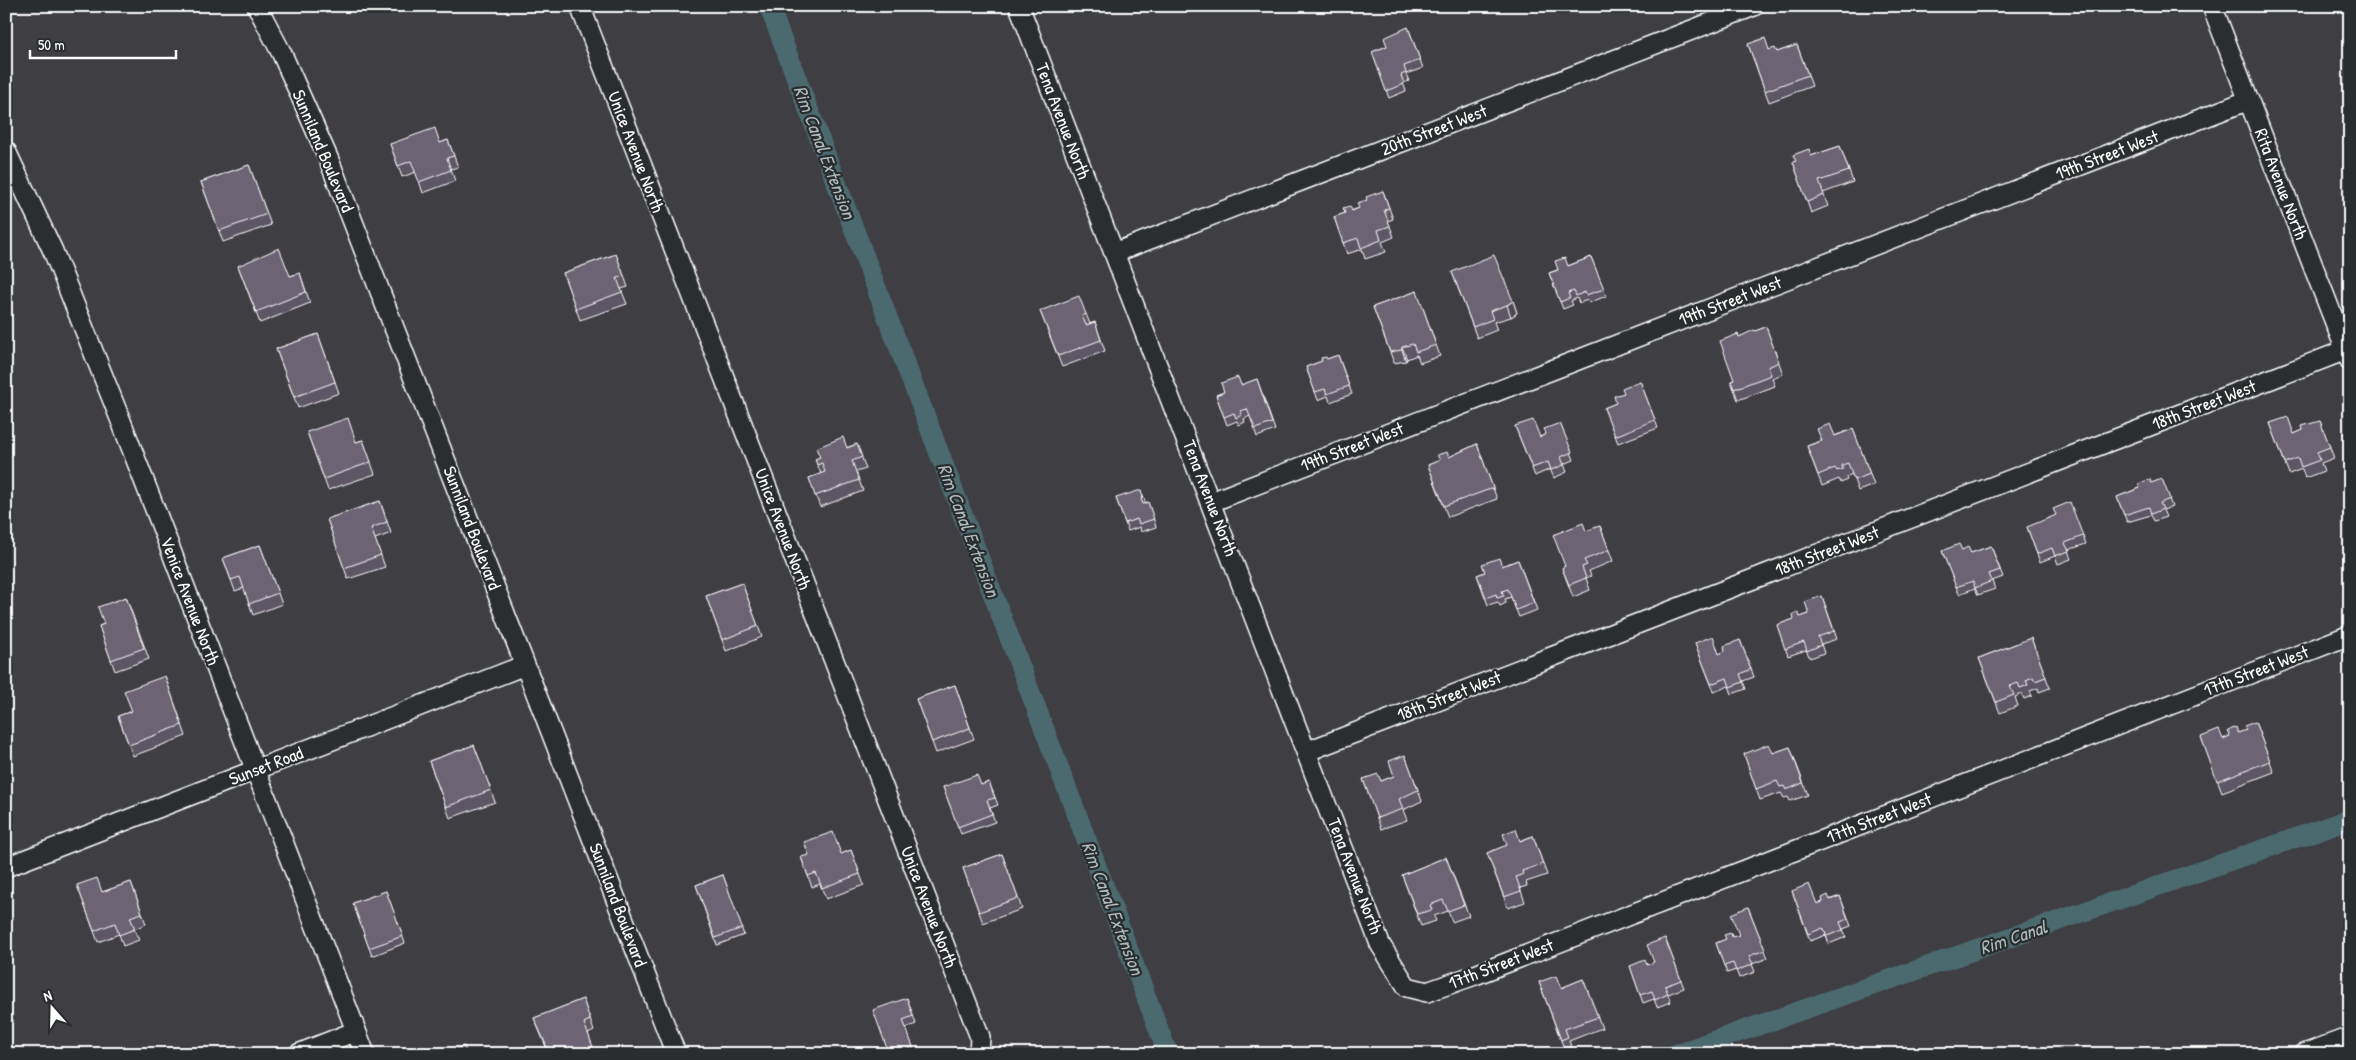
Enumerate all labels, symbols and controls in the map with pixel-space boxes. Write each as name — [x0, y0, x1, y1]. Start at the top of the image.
scale bar — [30, 28, 176, 60]
text: 50 m — [38, 34, 65, 55]
street label: Tena Avenue North — [1030, 59, 1097, 183]
water label: Rim Canal Extension — [788, 82, 863, 224]
street label: Sunniland Boulevard — [286, 86, 360, 216]
street label: Unice Avenue North — [602, 88, 671, 216]
street label: 20th Street West — [1377, 98, 1491, 161]
street label: 19th Street West — [2052, 123, 2163, 186]
street label: Rita Avenue North — [2249, 125, 2314, 243]
street label: 19th Street West — [1675, 269, 1786, 332]
street label: 18th Street West — [2148, 373, 2260, 436]
street label: 19th Street West — [1297, 415, 1408, 478]
street label: Tena Avenue North — [1177, 436, 1244, 560]
water label: Rim Canal Extension — [932, 460, 1007, 602]
street label: Sunniland Boulevard — [437, 462, 508, 593]
street label: Unice Avenue North — [749, 465, 818, 593]
street label: 18th Street West — [1771, 519, 1883, 582]
street label: Venice Avenue North — [155, 533, 226, 669]
street label: 17th Street West — [2200, 639, 2313, 702]
street label: 18th Street West — [1393, 664, 1505, 727]
street label: Sunset Road — [225, 740, 306, 791]
street label: 17th Street West — [1823, 786, 1936, 849]
street label: Tena Avenue North — [1322, 814, 1389, 938]
water label: Rim Canal Extension — [1076, 838, 1151, 980]
street label: Sunniland Boulevard — [583, 839, 654, 970]
street label: Unice Avenue North — [895, 843, 964, 971]
water label: Rim Canal — [1976, 913, 2051, 961]
street label: 17th Street West — [1445, 932, 1558, 995]
north arrow — [28, 982, 78, 1032]
text: N — [41, 985, 55, 1006]

